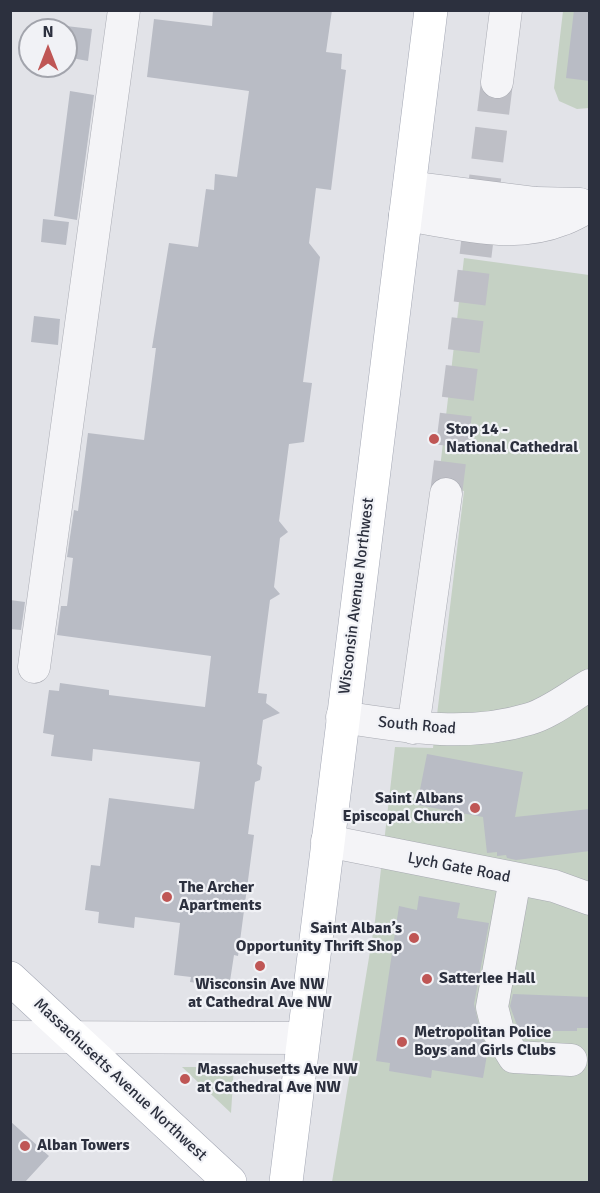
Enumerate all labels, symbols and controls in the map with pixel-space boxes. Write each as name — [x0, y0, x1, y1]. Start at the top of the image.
north arrow — [18, 18, 78, 78]
text: N — [42, 22, 54, 42]
place label: Stop 14 - National Cathedral — [446, 420, 578, 458]
marker: Stop 14 - National Cathedral — [427, 432, 441, 446]
street label: Wisconsin Avenue Northwest — [335, 497, 379, 695]
street label: South Road — [377, 713, 457, 739]
place label: Saint Albans Episcopal Church — [343, 789, 463, 827]
marker: Saint Albans Episcopal Church — [468, 801, 482, 815]
street label: Lych Gate Road — [406, 849, 512, 887]
place label: The Archer Apartments — [179, 878, 262, 916]
marker: The Archer Apartments — [160, 890, 174, 904]
place label: Saint Alban’s Opportunity Thrift Shop — [236, 919, 402, 957]
marker: Saint Alban’s Opportunity Thrift Shop — [407, 931, 421, 945]
marker: Wisconsin Ave NW at Cathedral Ave NW — [253, 959, 267, 973]
place label: Satterlee Hall — [439, 969, 535, 989]
marker: Satterlee Hall — [420, 972, 434, 986]
place label: Wisconsin Ave NW at Cathedral Ave NW — [188, 975, 332, 1013]
street label: Massachusetts Avenue Northwest — [29, 995, 211, 1165]
place label: Metropolitan Police Boys and Girls Clubs — [414, 1023, 556, 1061]
marker: Metropolitan Police Boys and Girls Clubs — [395, 1035, 409, 1049]
place label: Massachusetts Ave NW at Cathedral Ave NW — [197, 1060, 358, 1098]
marker: Massachusetts Ave NW at Cathedral Ave NW — [178, 1072, 192, 1086]
place label: Alban Towers — [37, 1136, 130, 1156]
marker: Alban Towers — [18, 1139, 32, 1153]

